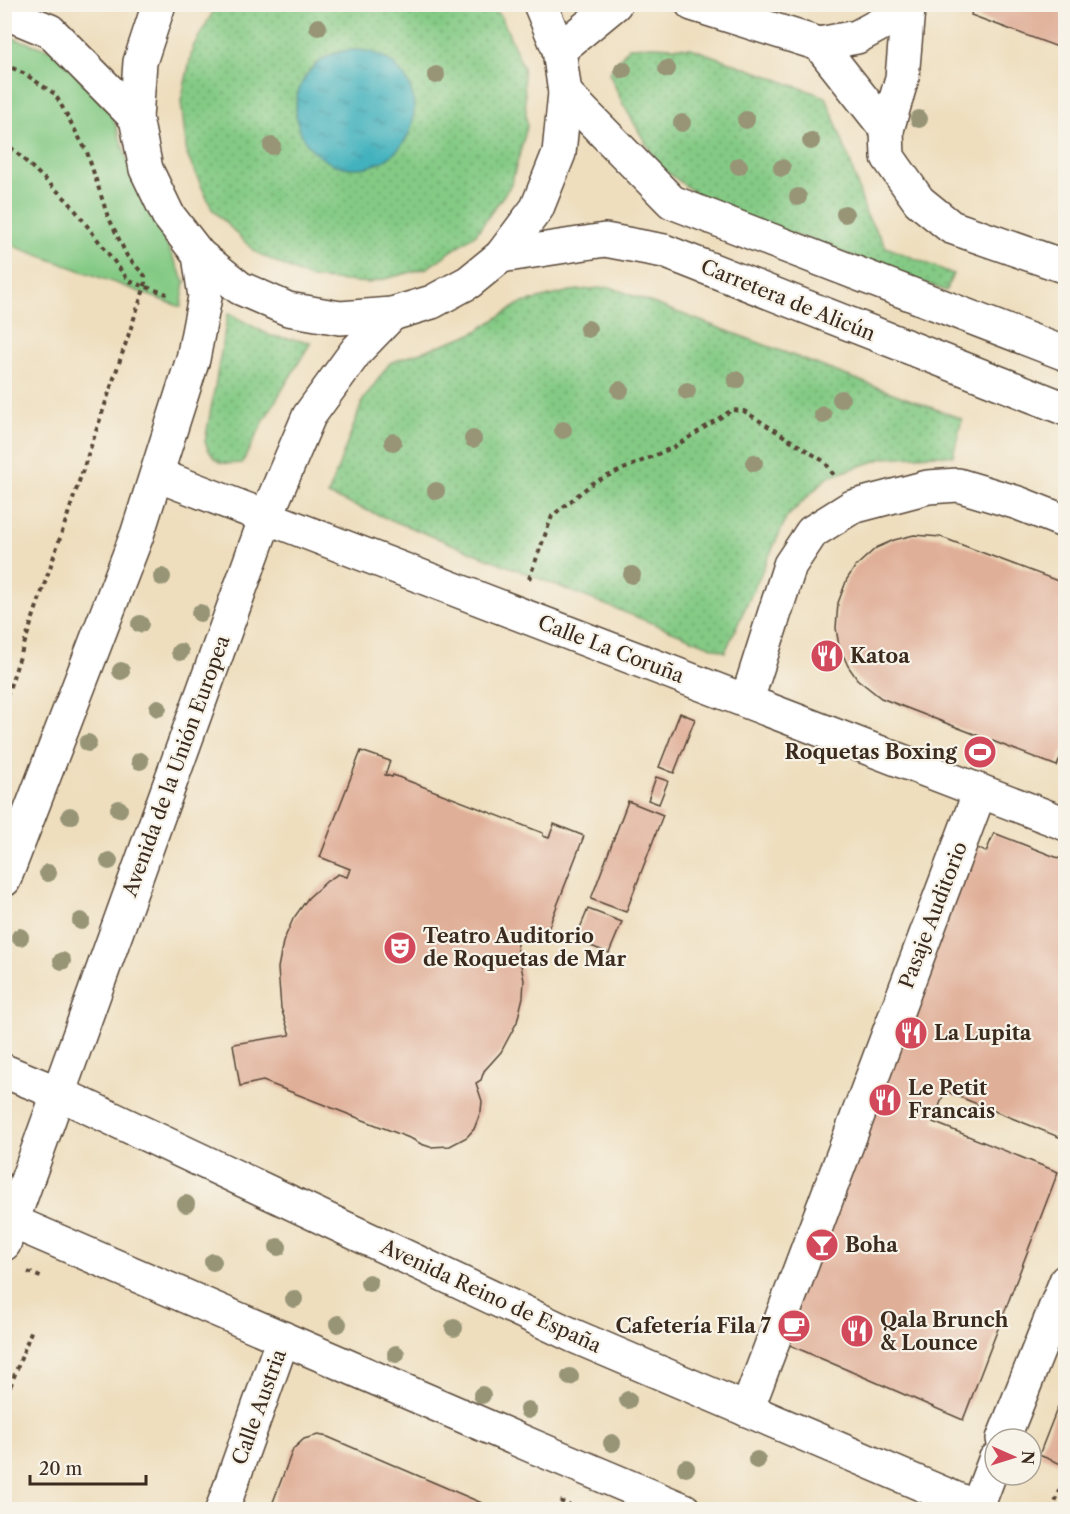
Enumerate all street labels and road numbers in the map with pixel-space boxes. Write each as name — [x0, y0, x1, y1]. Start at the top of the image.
street label: Carretera de Alicún — [697, 254, 879, 346]
street label: Calle La Coruña — [535, 610, 688, 688]
street label: Avenida de la Unión Europea — [117, 632, 235, 901]
street label: Pasaje Auditorio — [894, 838, 972, 992]
street label: Avenida Reino de España — [376, 1234, 605, 1358]
street label: Calle Austria — [227, 1346, 291, 1468]

